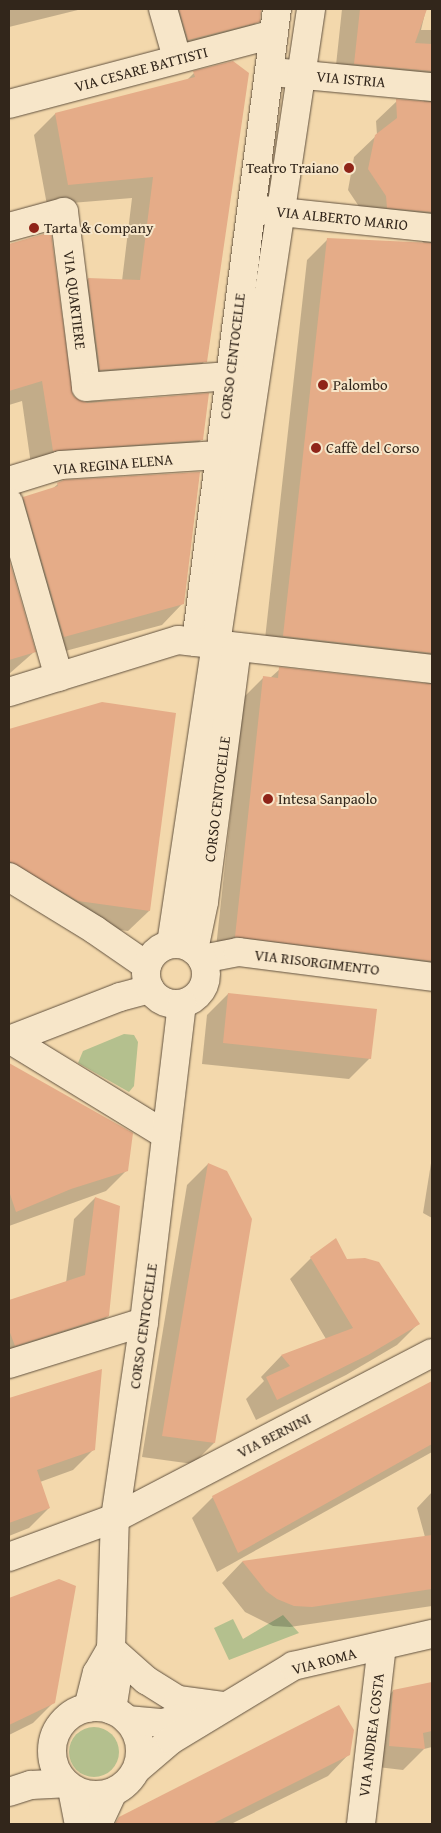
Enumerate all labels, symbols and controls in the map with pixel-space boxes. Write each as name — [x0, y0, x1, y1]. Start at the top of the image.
street label: VIA CESARE BATTISTI — [72, 43, 210, 95]
street label: VIA ISTRIA — [316, 67, 386, 91]
place label: Teatro Traiano — [246, 159, 339, 177]
marker: Teatro Traiano — [343, 162, 355, 174]
street label: VIA ALBERTO MARIO — [275, 202, 409, 234]
place label: Tarta & Company — [44, 219, 153, 237]
marker: Tarta & Company — [28, 222, 40, 234]
street label: VIA QUARTIERE — [60, 250, 90, 350]
street label: CORSO CENTOCELLE — [215, 292, 249, 420]
place label: Palombo — [333, 376, 388, 394]
marker: Palombo — [317, 379, 329, 391]
place label: Caffè del Corso — [326, 439, 419, 457]
marker: Caffè del Corso — [310, 442, 322, 454]
street label: VIA REGINA ELENA — [52, 450, 174, 478]
street label: CORSO CENTOCELLE — [200, 735, 234, 863]
place label: Intesa Sanpaolo — [278, 790, 377, 808]
marker: Intesa Sanpaolo — [262, 793, 274, 805]
street label: VIA RISORGIMENTO — [253, 945, 381, 979]
street label: CORSO CENTOCELLE — [125, 1262, 161, 1390]
street label: VIA BERNINI — [234, 1409, 314, 1461]
street label: VIA ROMA — [290, 1644, 358, 1678]
street label: VIA ANDREA COSTA — [354, 1672, 388, 1798]

